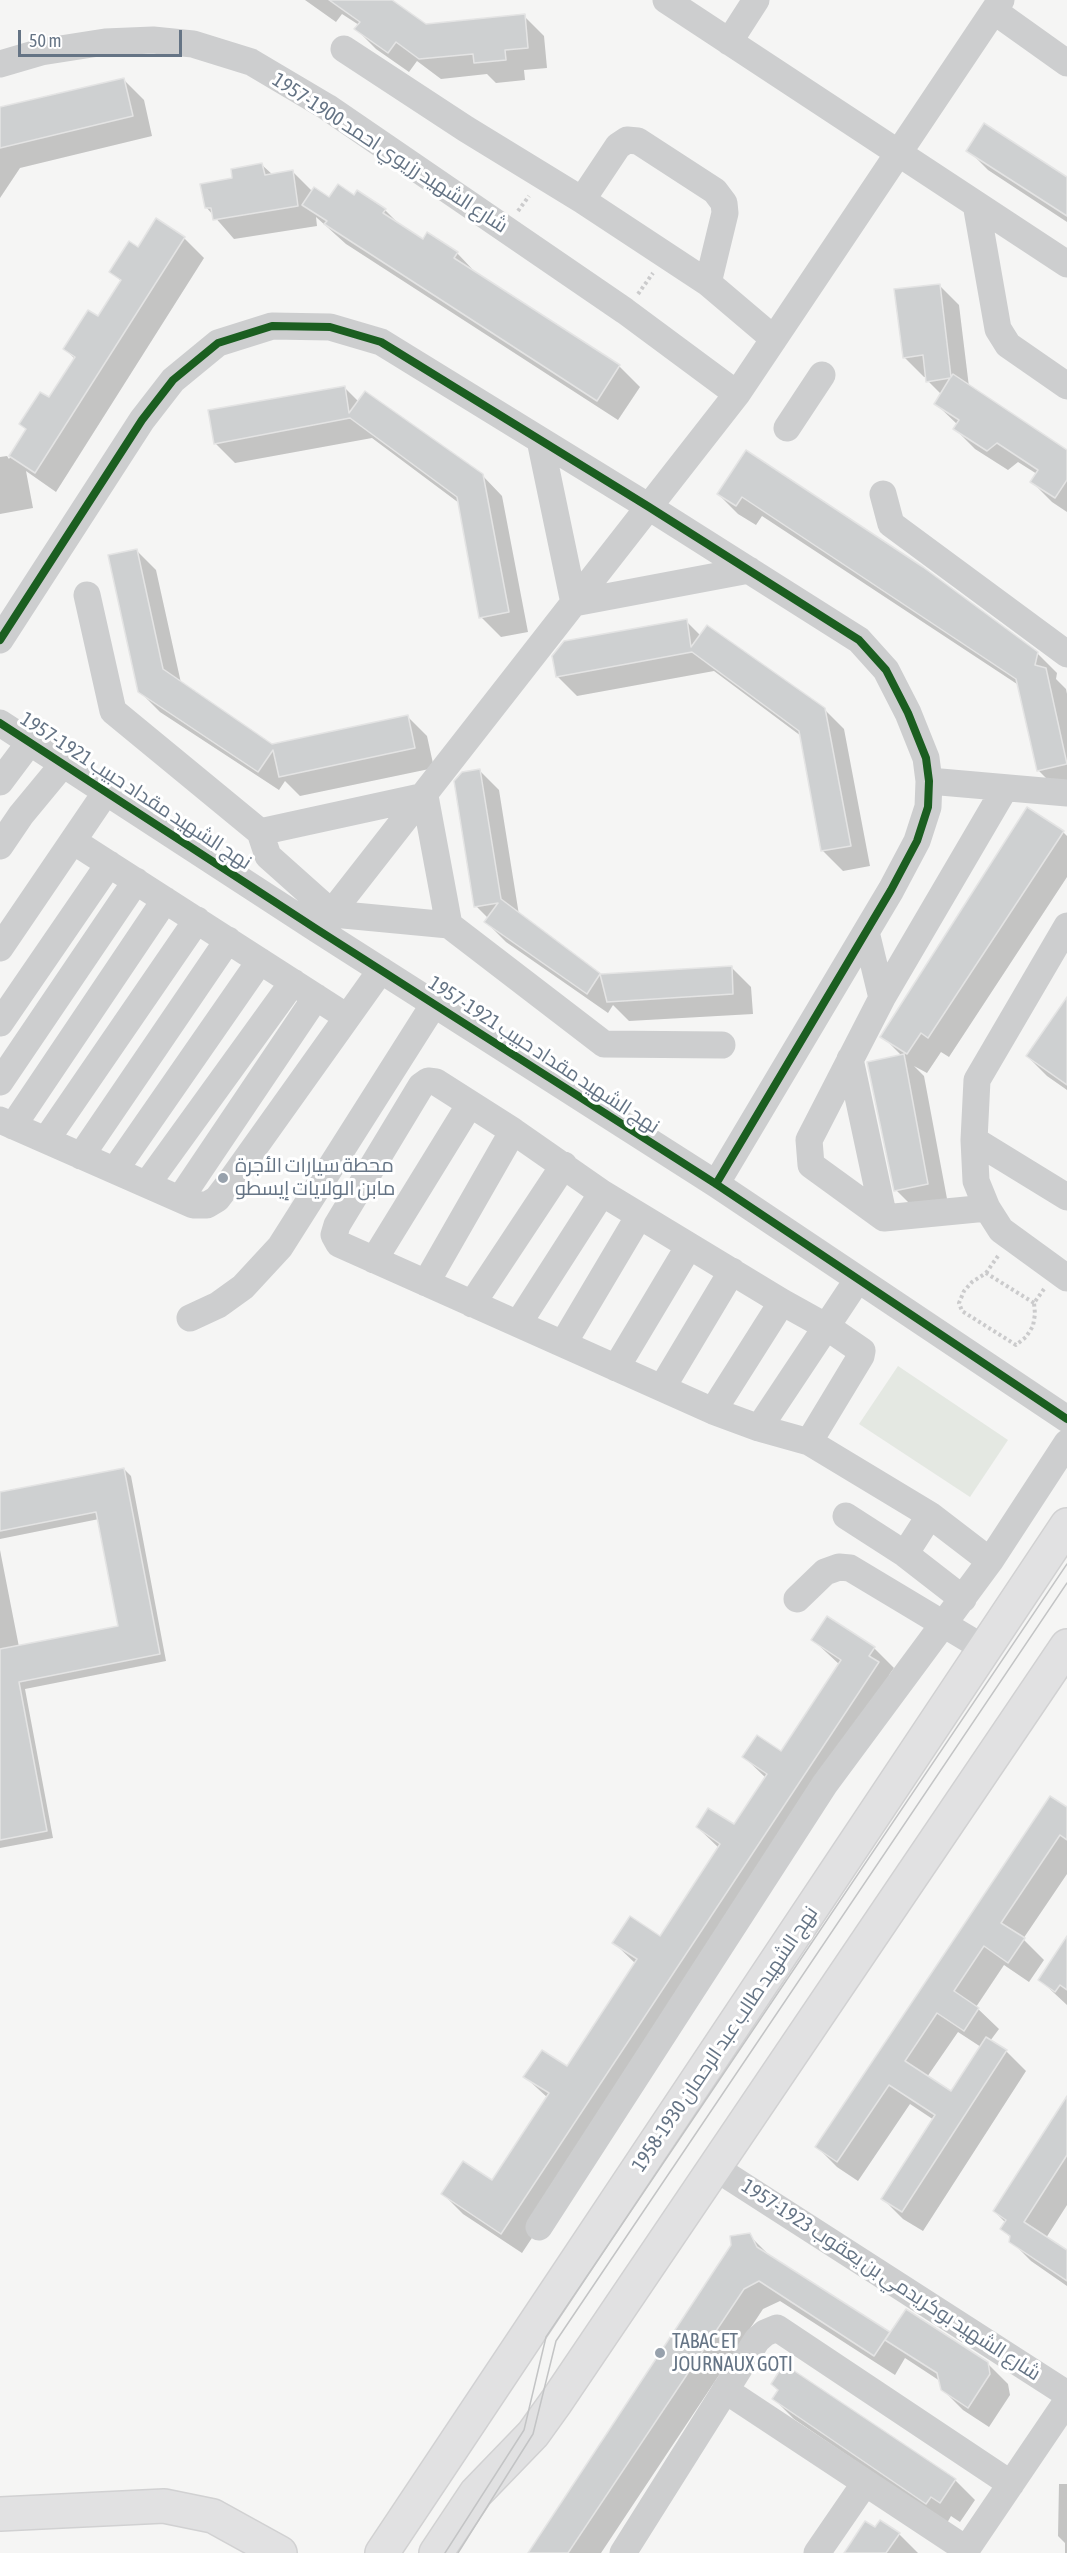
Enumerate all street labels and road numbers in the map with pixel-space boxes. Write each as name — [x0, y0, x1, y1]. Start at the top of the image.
street label: شارع الشهيد رزيوي احمد 1900-1957 — [268, 68, 512, 238]
street label: نهج الشهيد مقداد حبيب 1921-1957 — [16, 707, 256, 875]
street label: نهج الشهيد مقداد حبيب 1921-1957 — [424, 971, 664, 1139]
street label: نهج الشهيد طالب عبد الرحمان 1930-1958 — [627, 1902, 823, 2176]
street label: شارع الشهيد بوكريدمي بن يعقوب 1923-1957 — [737, 2174, 1045, 2386]

